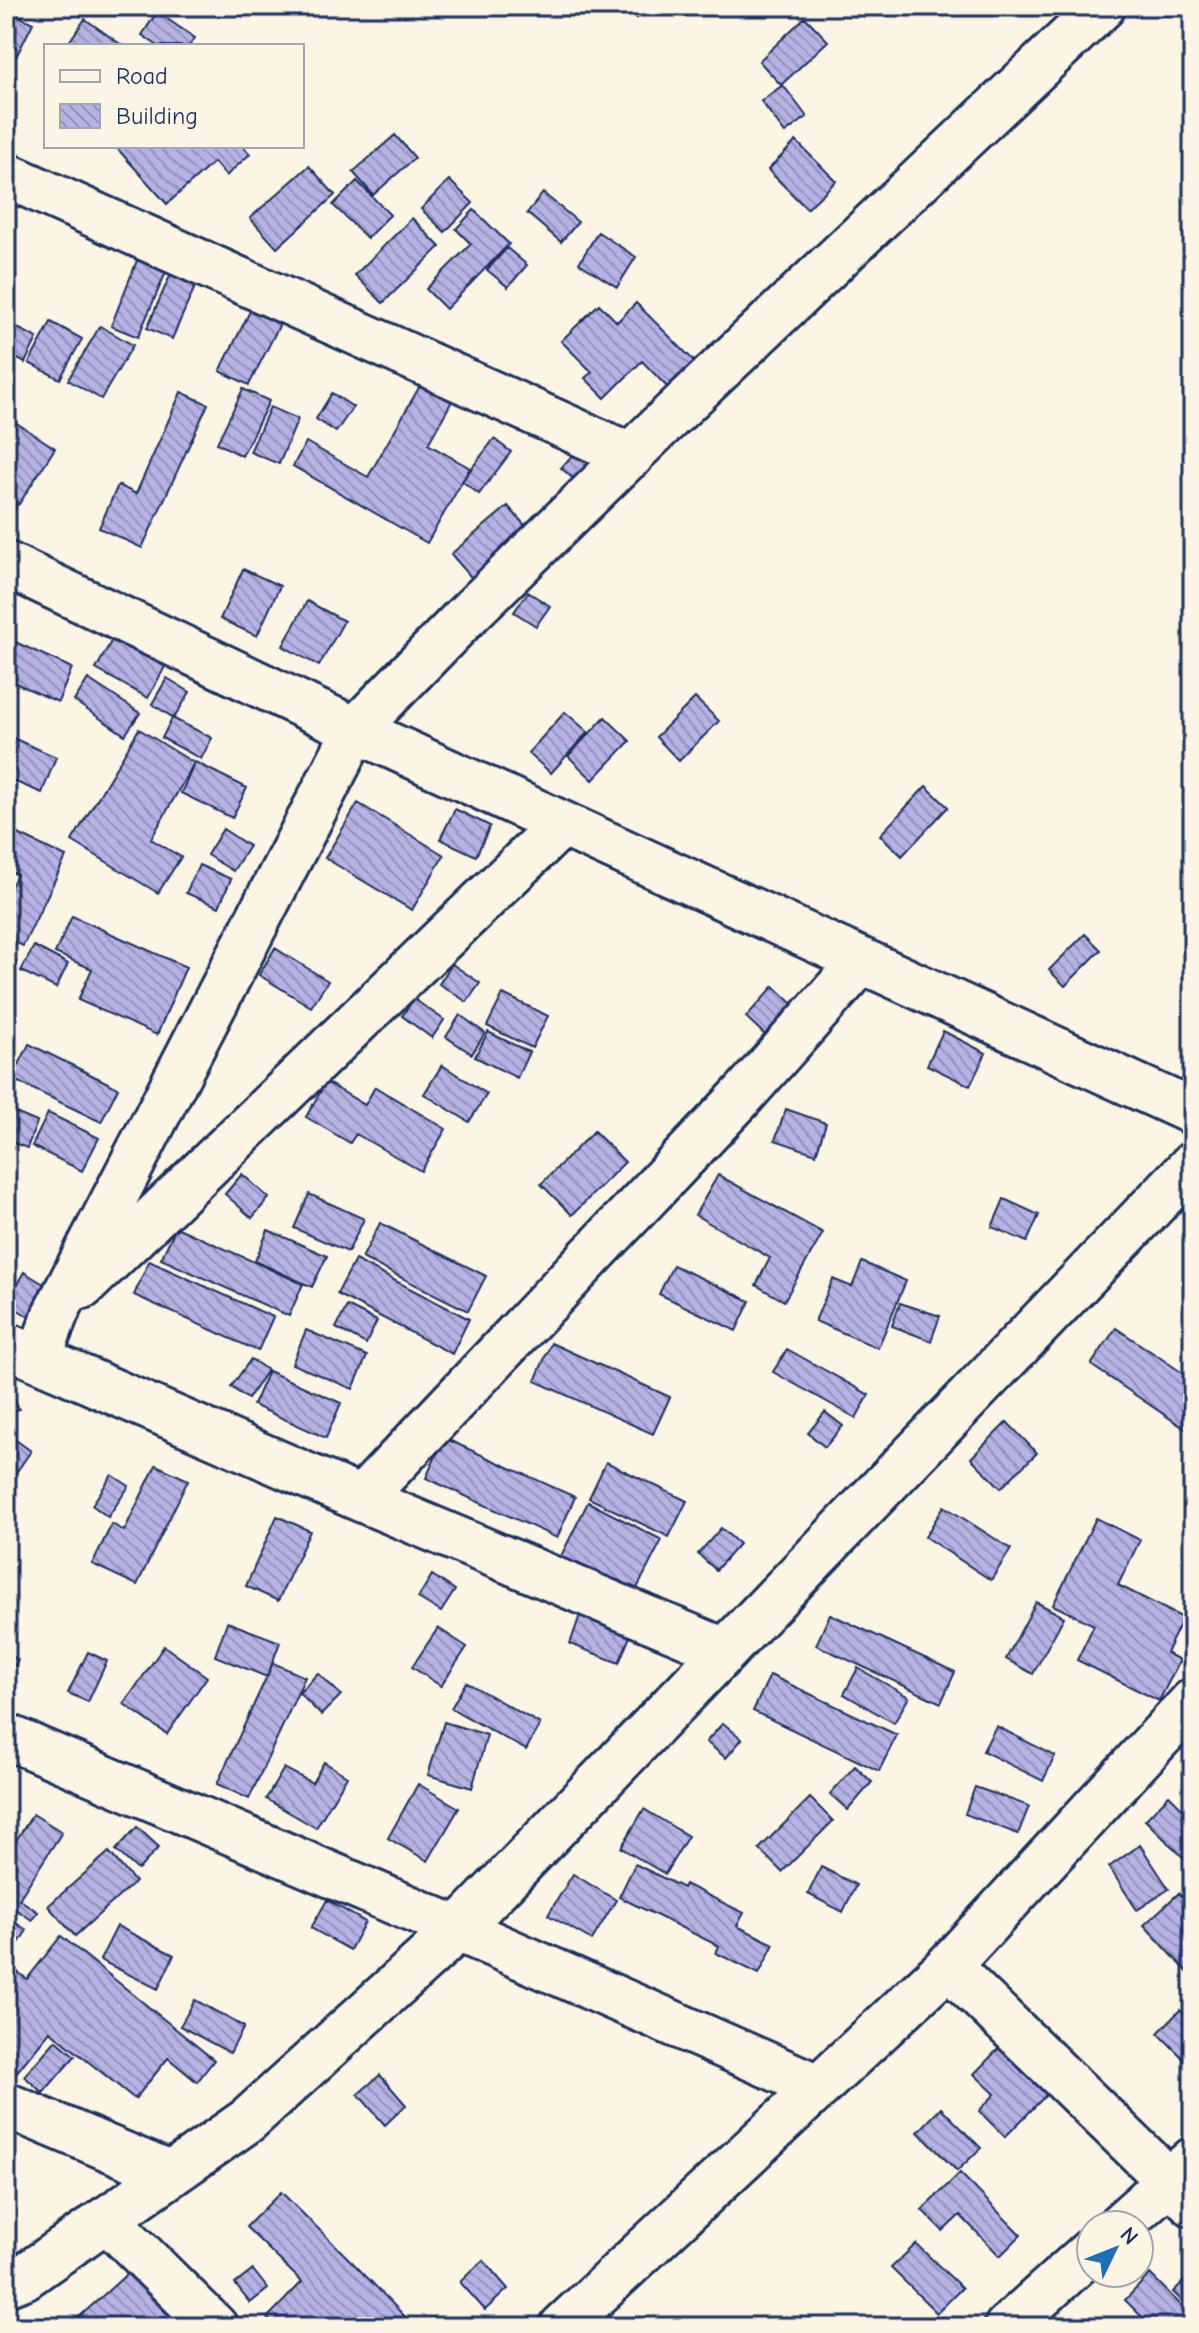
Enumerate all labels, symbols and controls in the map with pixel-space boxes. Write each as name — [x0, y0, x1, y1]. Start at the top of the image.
legend — [44, 44, 304, 148]
text: Road — [116, 62, 168, 90]
text: Building — [116, 102, 198, 130]
north arrow — [1075, 2209, 1155, 2289]
text: N — [1114, 2222, 1143, 2250]

